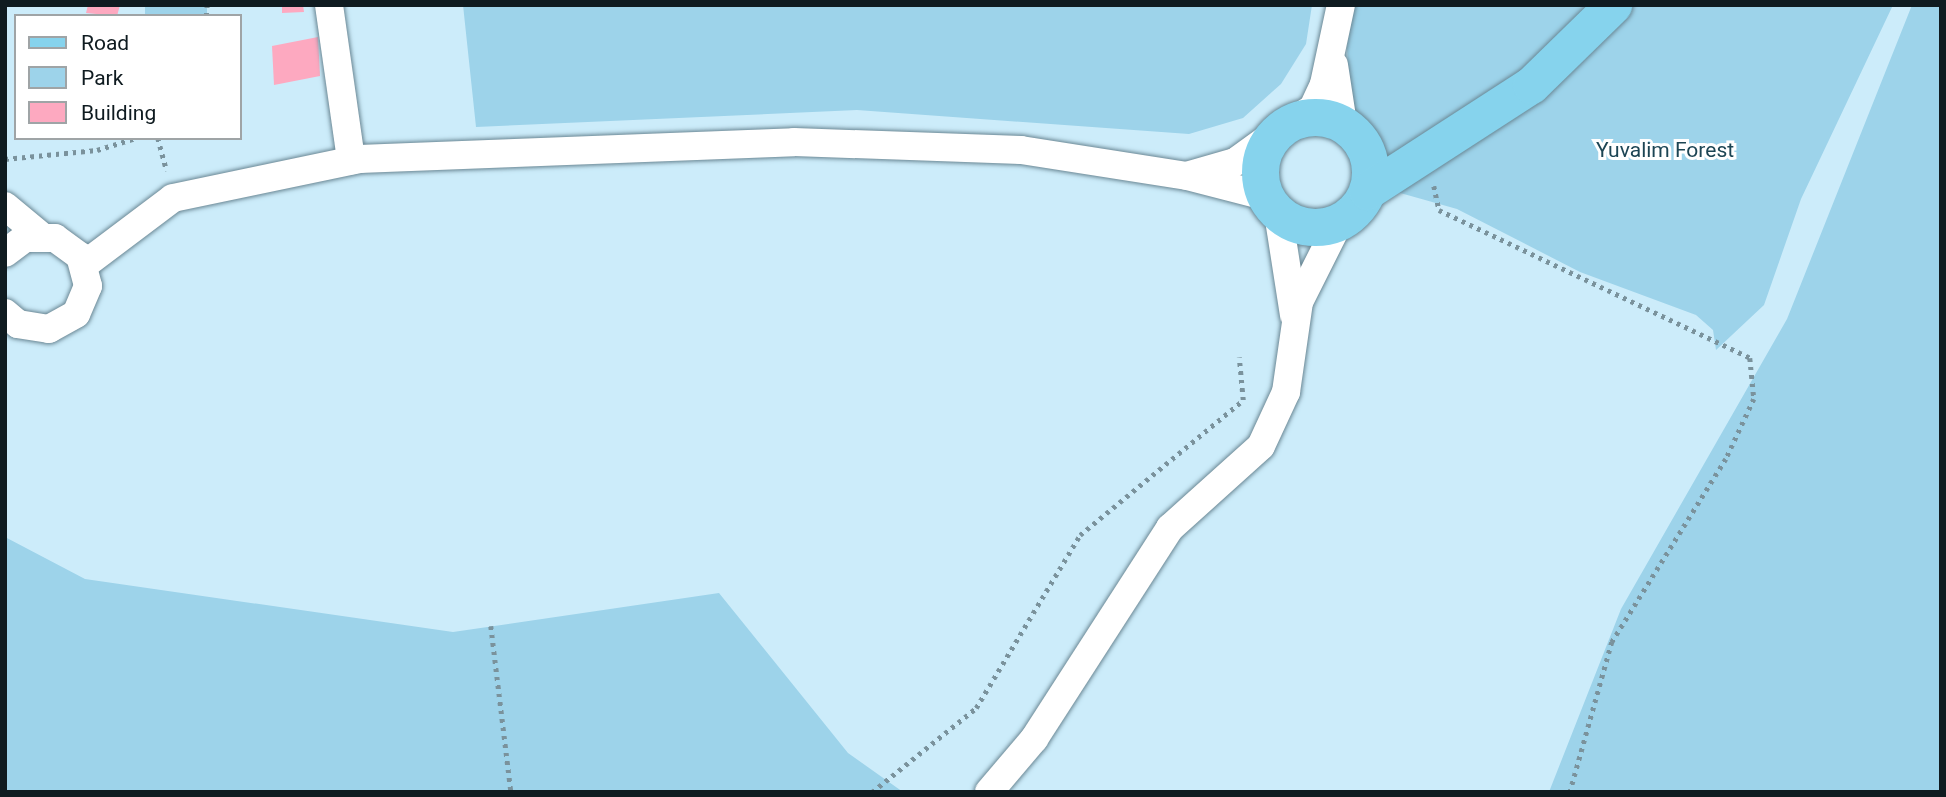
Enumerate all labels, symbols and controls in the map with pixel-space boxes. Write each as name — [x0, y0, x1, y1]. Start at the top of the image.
legend — [14, 14, 242, 140]
text: Road — [81, 31, 129, 55]
text: Park — [81, 66, 123, 90]
text: Building — [81, 101, 156, 125]
park label: Yuvalim Forest — [1596, 137, 1734, 163]

